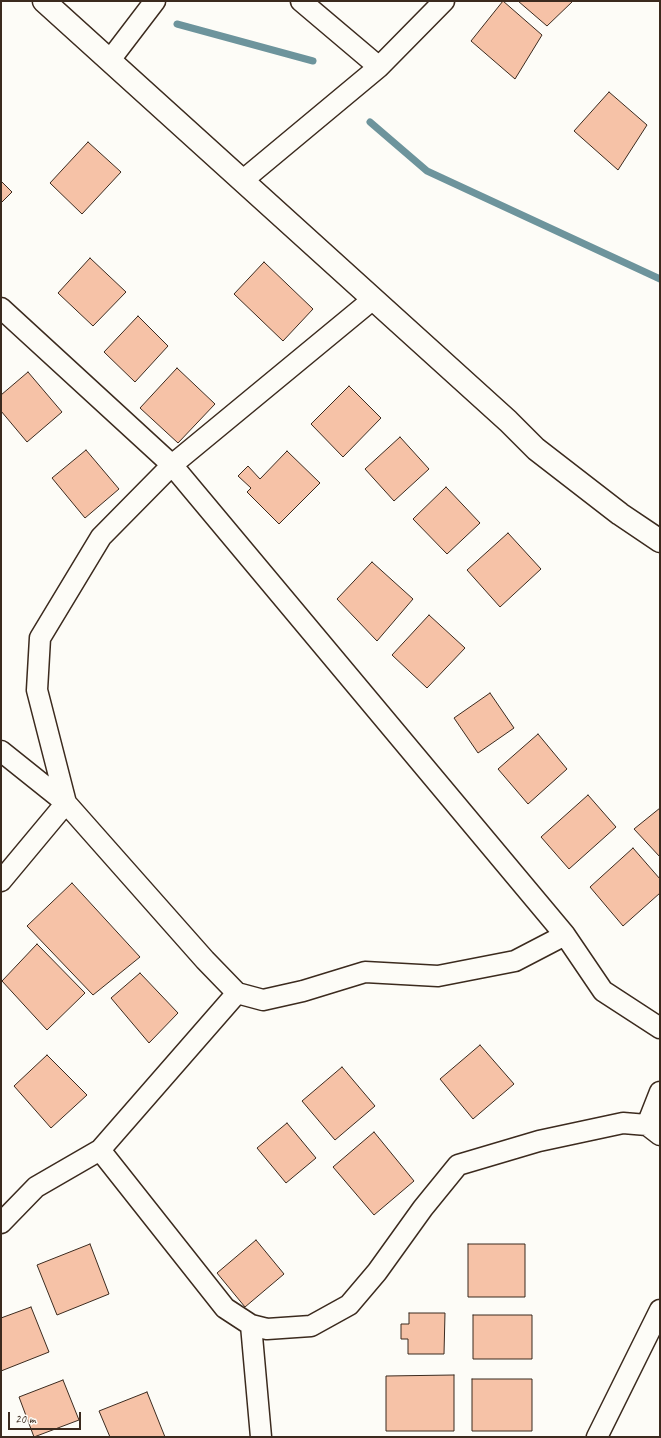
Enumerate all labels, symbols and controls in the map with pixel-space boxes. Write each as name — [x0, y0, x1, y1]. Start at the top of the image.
scale bar — [10, 1404, 83, 1430]
text: 20 m — [15, 1411, 35, 1427]

